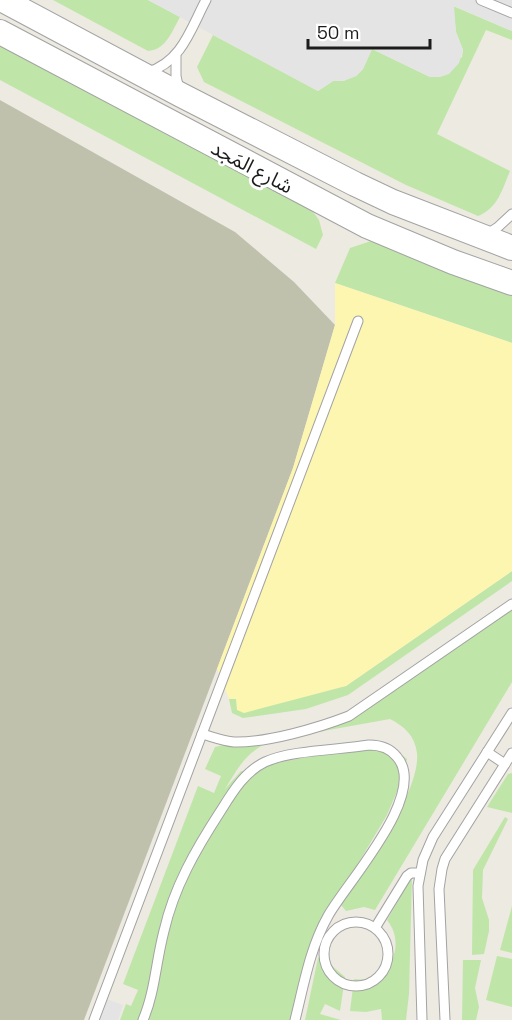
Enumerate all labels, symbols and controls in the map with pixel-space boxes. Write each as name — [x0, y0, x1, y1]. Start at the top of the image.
scale bar — [308, 12, 430, 50]
text: 50 m — [317, 21, 359, 44]
street label: شارع المَجد — [206, 135, 297, 201]

